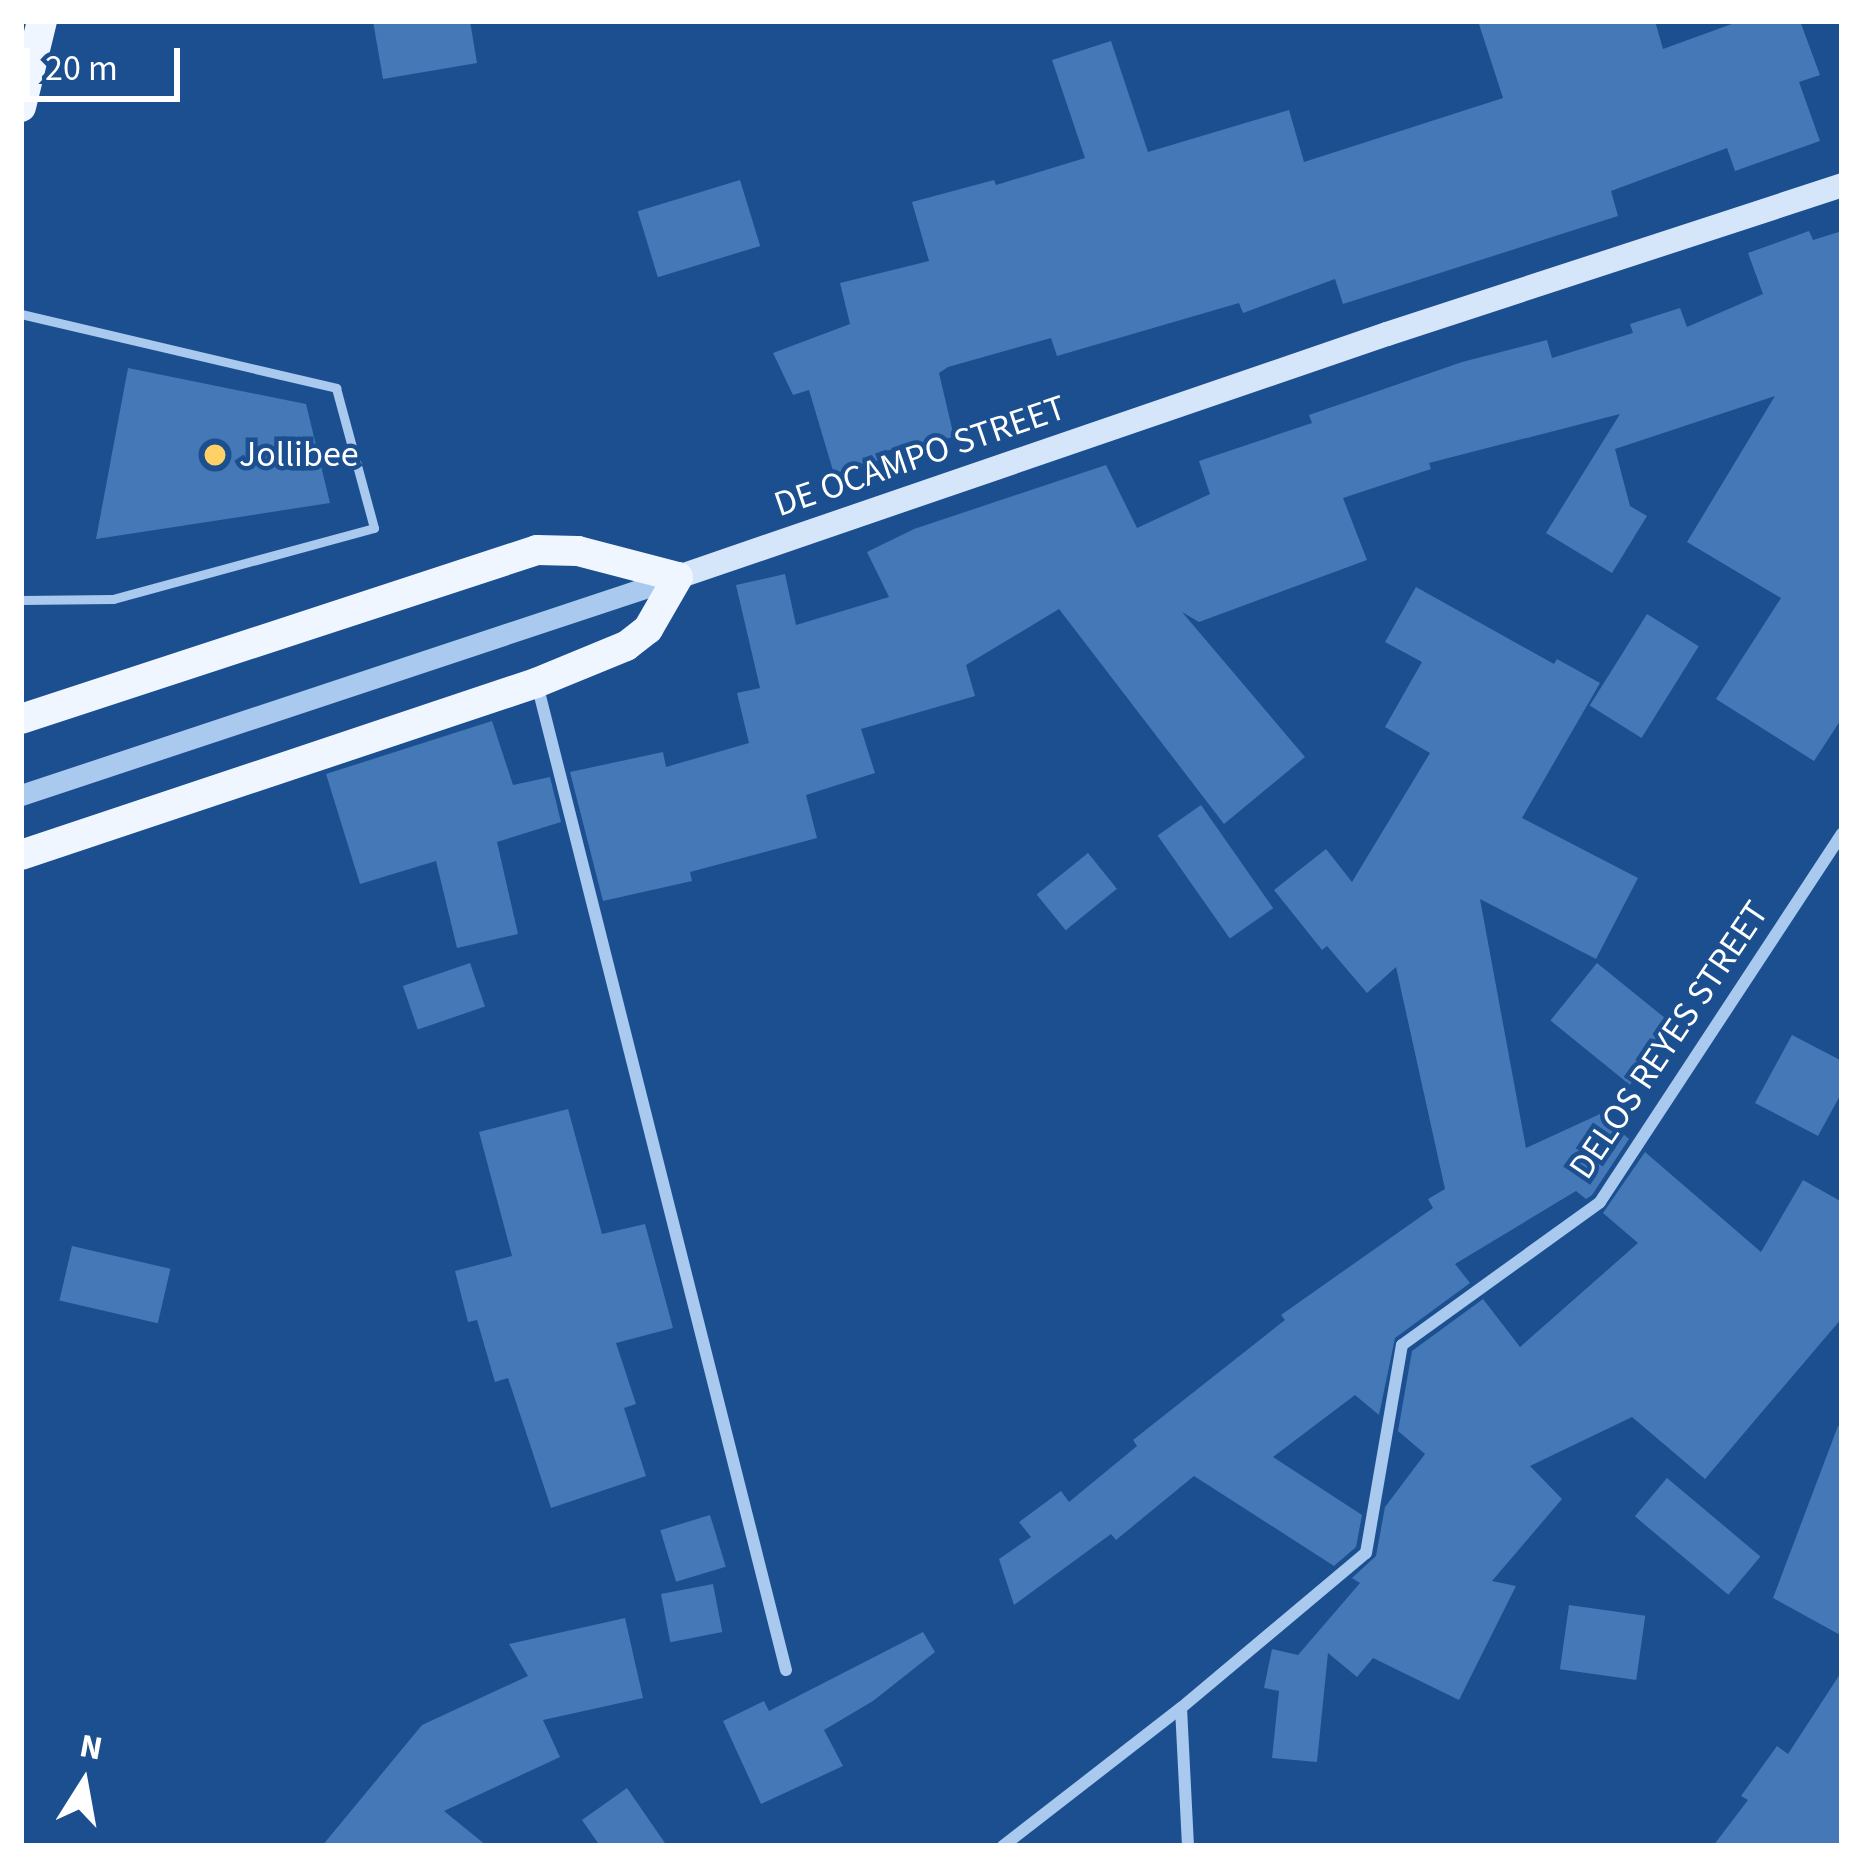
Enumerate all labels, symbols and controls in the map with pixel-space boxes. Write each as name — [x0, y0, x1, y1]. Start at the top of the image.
scale bar — [30, 24, 186, 98]
text: 20 m — [45, 43, 118, 94]
street label: DE OCAMPO STREET — [769, 386, 1071, 526]
place label: Jollibee — [239, 433, 359, 477]
marker: Jollibee — [202, 442, 228, 468]
street label: DELOS REYES STREET — [1560, 893, 1778, 1187]
text: N — [76, 1722, 106, 1772]
north arrow — [24, 1723, 144, 1843]

